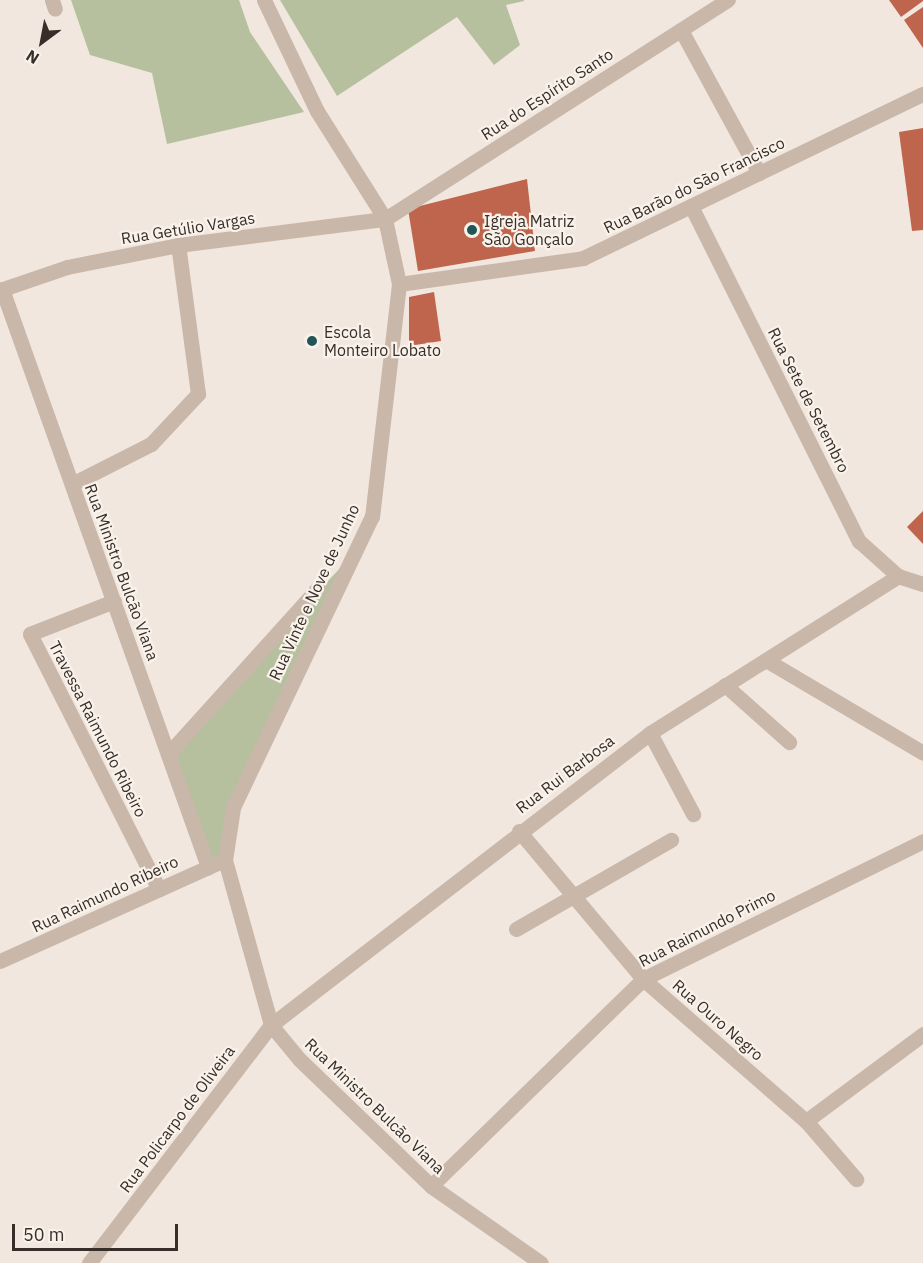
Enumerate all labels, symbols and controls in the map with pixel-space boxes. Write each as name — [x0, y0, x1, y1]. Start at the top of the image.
north arrow — [12, 12, 72, 72]
street label: Rua do Espírito Santo — [477, 44, 617, 144]
text: N — [22, 46, 43, 69]
street label: Rua Barão do São Francisco — [600, 133, 788, 237]
street label: Rua Getúlio Vargas — [120, 208, 256, 248]
place label: Igreja Matriz São Gonçalo — [484, 211, 574, 249]
marker: Igreja Matriz São Gonçalo — [465, 223, 479, 237]
place label: Escola Monteiro Lobato — [324, 322, 441, 360]
street label: Rua Sete de Setembro — [764, 324, 854, 476]
marker: Escola Monteiro Lobato — [305, 334, 319, 348]
street label: Rua Ministro Bulcão Viana — [81, 481, 163, 663]
street label: Rua Vinte e Nove de Junho — [265, 501, 363, 683]
street label: Travessa Raimundo Ribeiro — [45, 638, 151, 820]
street label: Rua Rui Barbosa — [512, 731, 618, 817]
street label: Rua Raimundo Ribeiro — [29, 852, 181, 936]
street label: Rua Raimundo Primo — [635, 885, 779, 971]
street label: Rua Ouro Negro — [669, 975, 767, 1065]
street label: Rua Ministro Bulcão Viana — [301, 1034, 449, 1178]
street label: Rua Policarpo de Oliveira — [115, 1042, 239, 1196]
scale bar — [15, 1212, 182, 1250]
text: 50 m — [23, 1223, 65, 1246]

